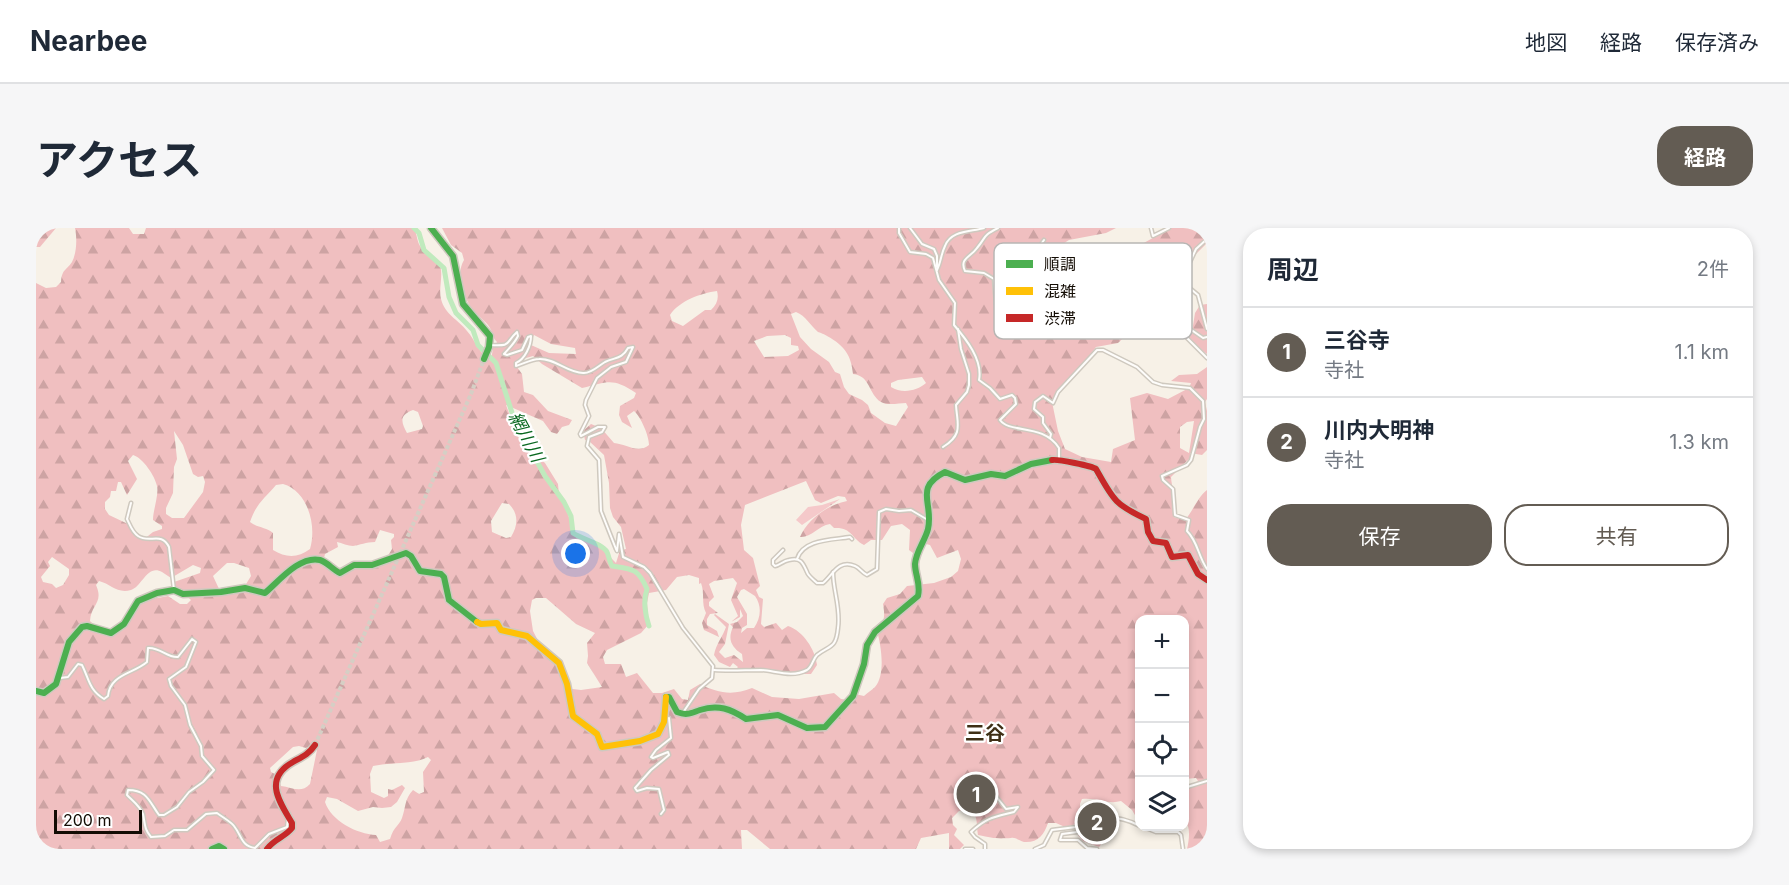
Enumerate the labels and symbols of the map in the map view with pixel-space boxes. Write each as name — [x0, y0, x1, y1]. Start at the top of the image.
legend — [994, 243, 1192, 339]
text: 順調 — [1044, 254, 1076, 274]
text: 混雑 — [1044, 281, 1076, 301]
text: 渋滞 — [1044, 308, 1076, 328]
water label: 網川川 — [504, 408, 549, 467]
your location — [561, 539, 590, 568]
district label: 三谷 — [965, 721, 1005, 745]
pin: 1 — [956, 772, 996, 816]
pin: 2 — [1078, 800, 1116, 844]
scale bar — [54, 807, 142, 834]

